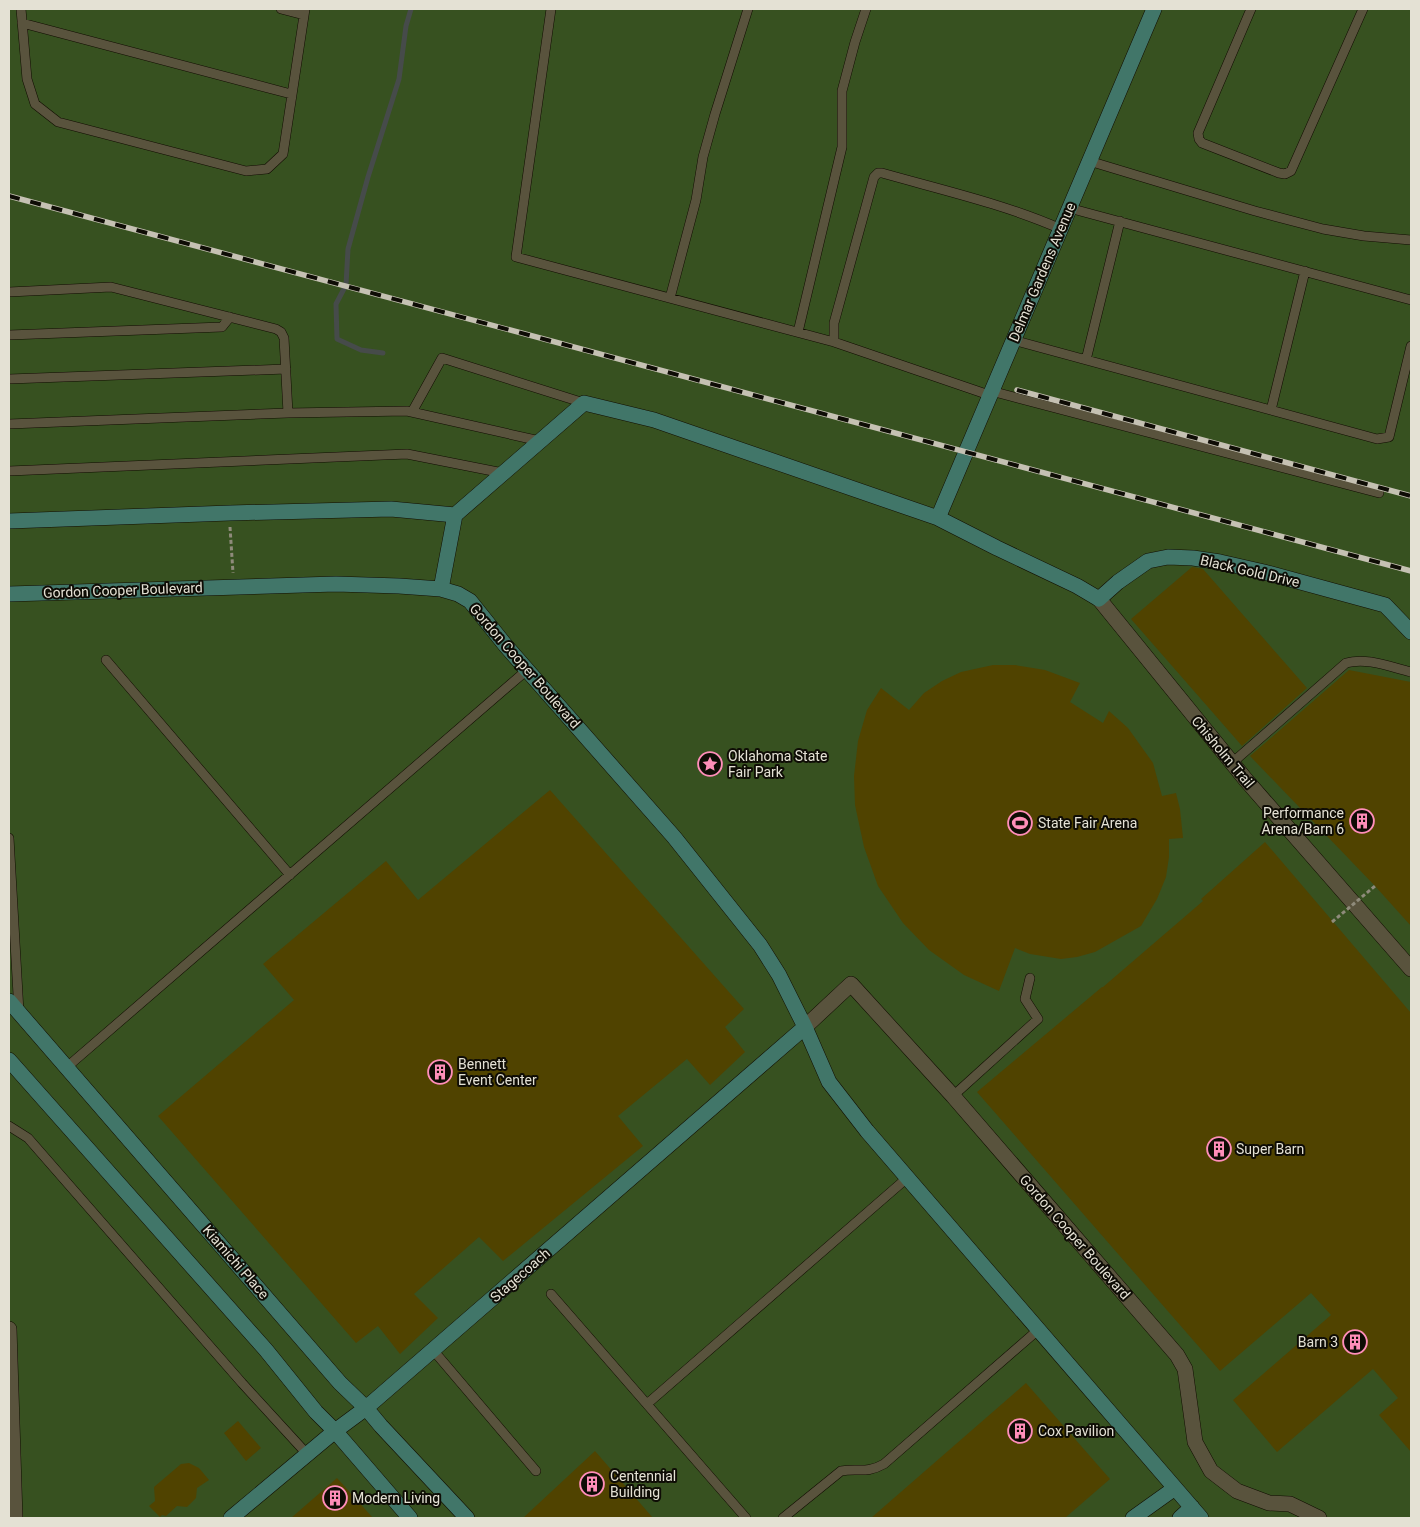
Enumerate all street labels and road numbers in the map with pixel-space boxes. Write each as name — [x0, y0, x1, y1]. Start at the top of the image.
street label: Delmar Gardens Avenue — [1005, 200, 1079, 344]
street label: Black Gold Drive — [1199, 552, 1301, 590]
street label: Gordon Cooper Boulevard — [43, 579, 203, 601]
street label: Gordon Cooper Boulevard — [467, 600, 583, 732]
street label: Chisholm Trail — [1188, 713, 1258, 791]
street label: Gordon Cooper Boulevard — [1017, 1171, 1133, 1303]
street label: Kiamichi Place — [200, 1222, 272, 1302]
street label: Stagecoach — [487, 1245, 553, 1305]

